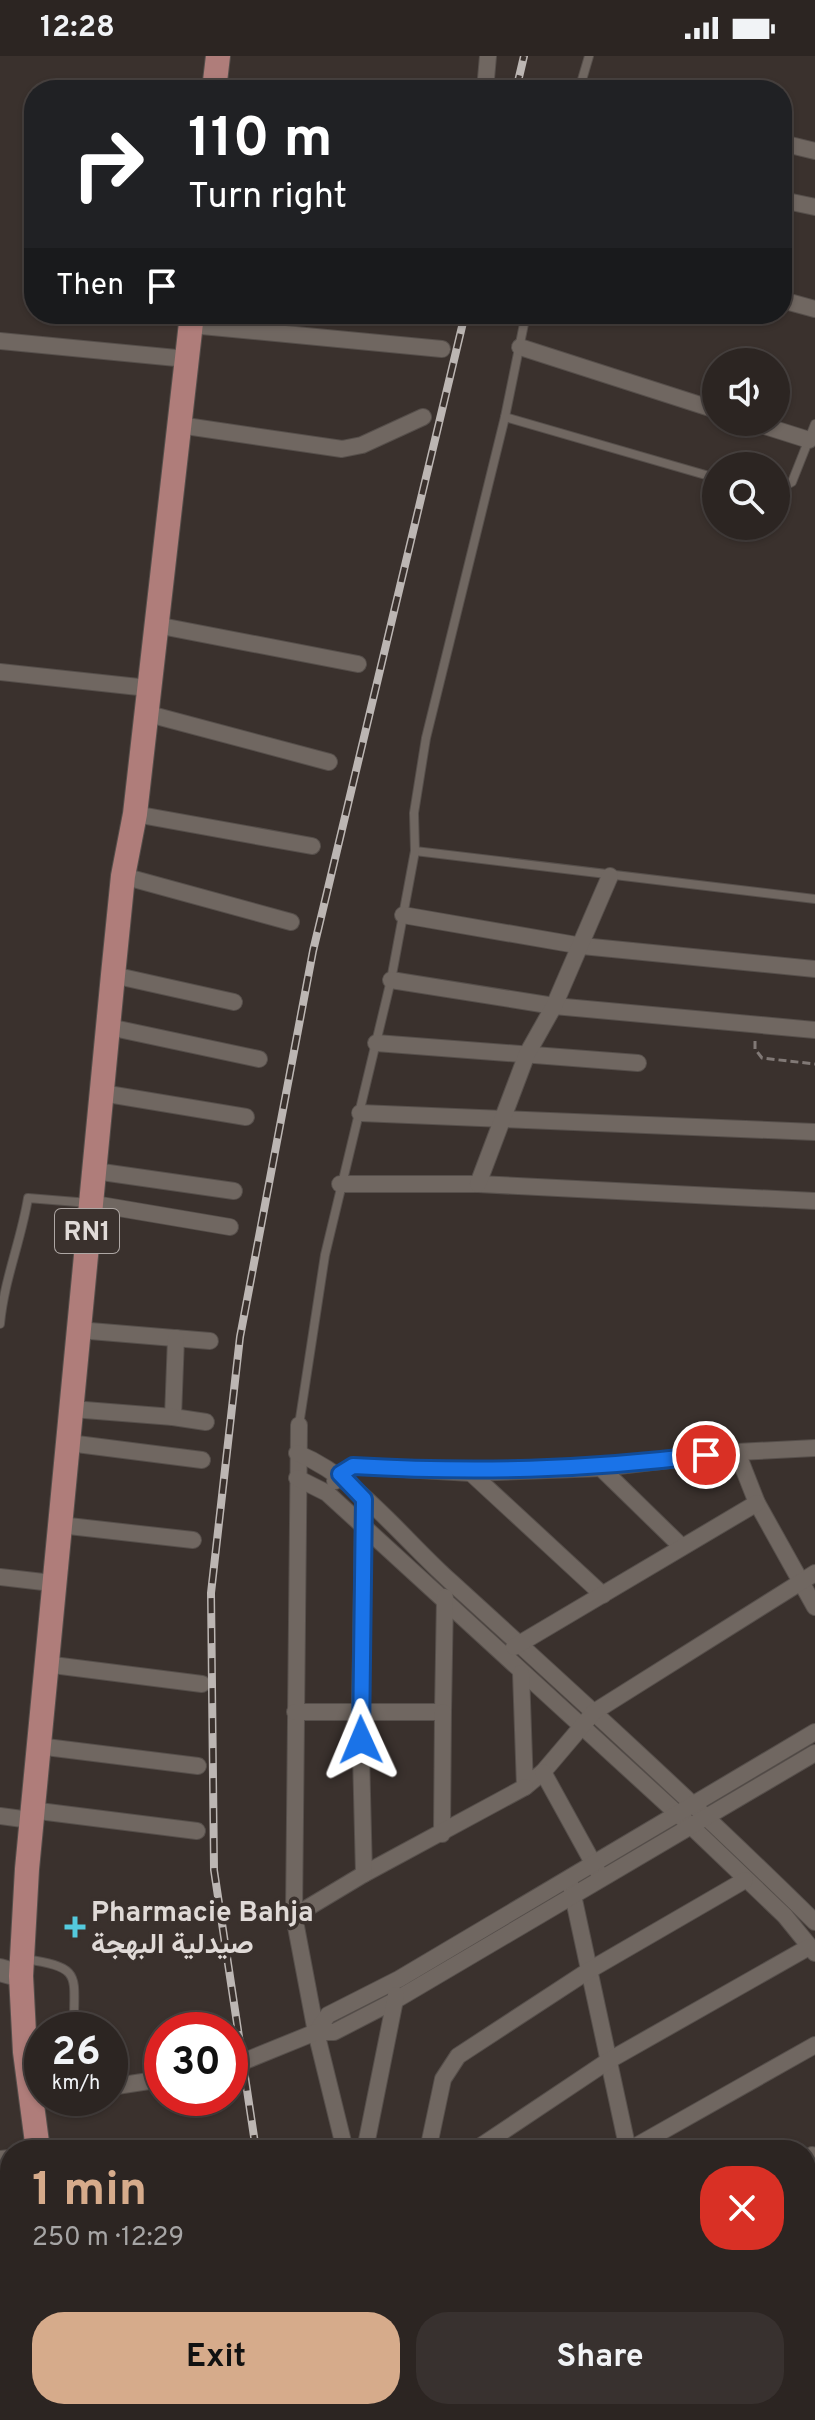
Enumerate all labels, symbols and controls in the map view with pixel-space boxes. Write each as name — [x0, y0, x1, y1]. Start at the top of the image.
text: 12:28 — [40, 10, 115, 47]
text: 110 m — [188, 106, 333, 176]
icon: right — [56, 112, 160, 216]
text: Turn right — [188, 175, 347, 221]
icon: arrive — [140, 264, 184, 308]
text: Then — [56, 268, 124, 305]
map controls — [702, 348, 790, 540]
button: sound — [702, 348, 790, 436]
button: search — [702, 452, 790, 540]
road number: RN1 — [55, 1209, 119, 1253]
pin — [672, 1421, 740, 1489]
icon: arrive — [684, 1433, 728, 1477]
position arrow — [319, 1698, 403, 1782]
place label: Pharmacie Bahja صيدلية البهجة — [91, 1896, 314, 1964]
marker: Pharmacie Bahja صيدلية البهجة — [66, 1918, 84, 1936]
speed limit sign: 30 — [144, 2012, 248, 2116]
text: 26 — [51, 2029, 101, 2079]
text: km/h — [52, 2071, 100, 2097]
text: 1 min — [32, 2162, 147, 2222]
button: close — [700, 2166, 784, 2250]
text: 250 m · 12:29 — [32, 2222, 184, 2255]
button: Exit — [32, 2312, 400, 2404]
button: Share — [416, 2312, 784, 2404]

